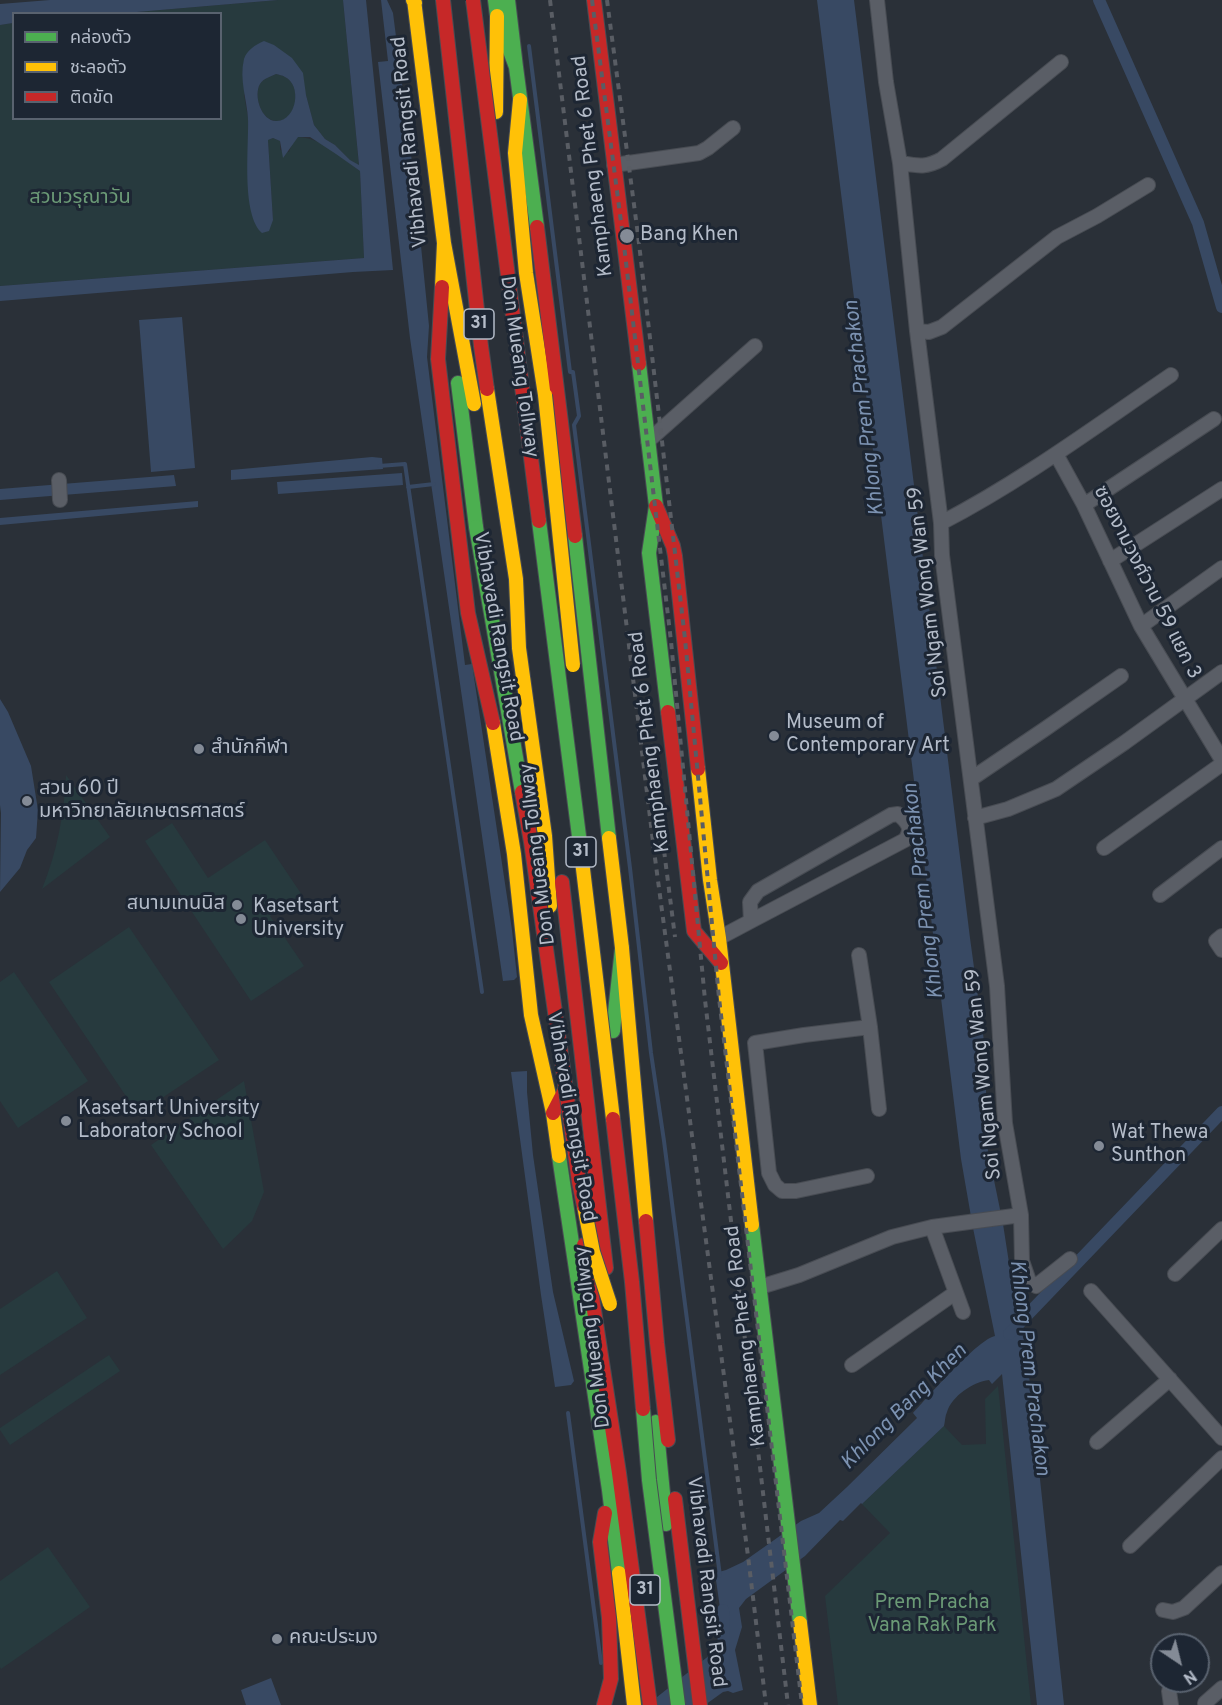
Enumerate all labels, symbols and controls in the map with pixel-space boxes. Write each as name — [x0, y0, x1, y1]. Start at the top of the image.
legend — [12, 12, 222, 120]
text: คล่องตัว — [70, 27, 132, 50]
street label: Vibhavadi Rangsit Road — [388, 35, 434, 249]
street label: Kamphaeng Phet 6 Road — [569, 54, 619, 278]
text: ชะลอตัว — [70, 57, 127, 80]
text: ติดขัด — [70, 87, 113, 110]
park label: สวนวรุณาวัน — [29, 187, 131, 211]
place label: Bang Khen — [640, 224, 739, 248]
marker: Bang Khen — [618, 227, 636, 245]
street label: Don Mueang Tollway — [493, 275, 543, 459]
water label: Khlong Prem Prachakon — [840, 299, 892, 517]
road number: 31 — [464, 309, 494, 339]
street label: ซอยงามวงศ์วาน 59 แยก 3 — [1087, 482, 1205, 684]
street label: Soi Ngam Wong Wan 59 — [904, 485, 954, 699]
street label: Vibhavadi Rangsit Road — [467, 530, 527, 744]
street label: Kamphaeng Phet 6 Road — [626, 630, 676, 854]
place label: Museum of Contemporary Art — [786, 712, 950, 759]
marker: Museum of Contemporary Art — [767, 729, 781, 743]
place label: สำนักกีฬา — [211, 737, 288, 761]
marker: สำนักกีฬา — [192, 742, 206, 756]
street label: Don Mueang Tollway — [516, 762, 562, 946]
place label: สวน 60 ปี มหาวิทยาลัยเกษตรศาสตร์ — [39, 778, 244, 825]
water label: Khlong Prem Prachakon — [899, 782, 951, 1000]
marker: สวน 60 ปี มหาวิทยาลัยเกษตรศาสตร์ — [20, 794, 34, 808]
road number: 31 — [566, 837, 596, 867]
place label: สนามเทนนิส — [127, 893, 225, 917]
place label: Kasetsart University — [253, 896, 344, 943]
marker: สนามเทนนิส — [230, 898, 244, 912]
marker: Kasetsart University — [234, 912, 248, 926]
street label: Soi Ngam Wong Wan 59 — [962, 967, 1008, 1181]
street label: Vibhavadi Rangsit Road — [540, 1010, 600, 1224]
place label: Kasetsart University Laboratory School — [78, 1098, 260, 1145]
marker: Kasetsart University Laboratory School — [59, 1114, 73, 1128]
place label: Wat Thewa Sunthon — [1111, 1122, 1208, 1169]
marker: Wat Thewa Sunthon — [1092, 1139, 1106, 1153]
street label: Kamphaeng Phet 6 Road — [722, 1224, 772, 1448]
street label: Don Mueang Tollway — [571, 1245, 617, 1429]
water label: Khlong Prem Prachakon — [1002, 1259, 1054, 1477]
water label: Khlong Bang Khen — [837, 1340, 973, 1476]
street label: Vibhavadi Rangsit Road — [680, 1475, 730, 1689]
road number: 31 — [630, 1575, 660, 1605]
park label: Prem Pracha Vana Rak Park — [867, 1592, 997, 1639]
place label: คณะประมง — [289, 1627, 378, 1651]
marker: คณะประมง — [270, 1632, 284, 1646]
north arrow — [1150, 1633, 1210, 1693]
text: N — [1179, 1665, 1200, 1688]

